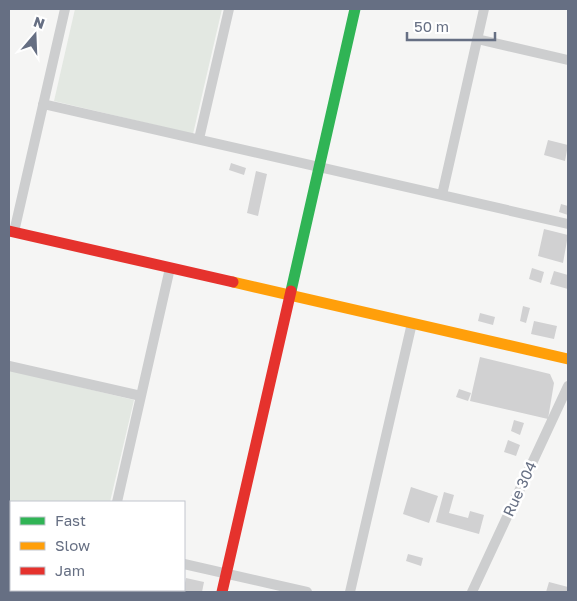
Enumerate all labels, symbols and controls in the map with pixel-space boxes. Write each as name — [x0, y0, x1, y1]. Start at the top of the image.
north arrow — [10, 10, 60, 60]
scale bar — [407, 10, 494, 42]
text: N — [32, 12, 47, 32]
text: 50 m — [414, 17, 449, 35]
street label: Rue 304 — [499, 458, 540, 519]
legend — [10, 501, 185, 591]
text: Fast — [55, 511, 86, 529]
text: Slow — [55, 536, 90, 554]
text: Jam — [55, 561, 85, 579]

